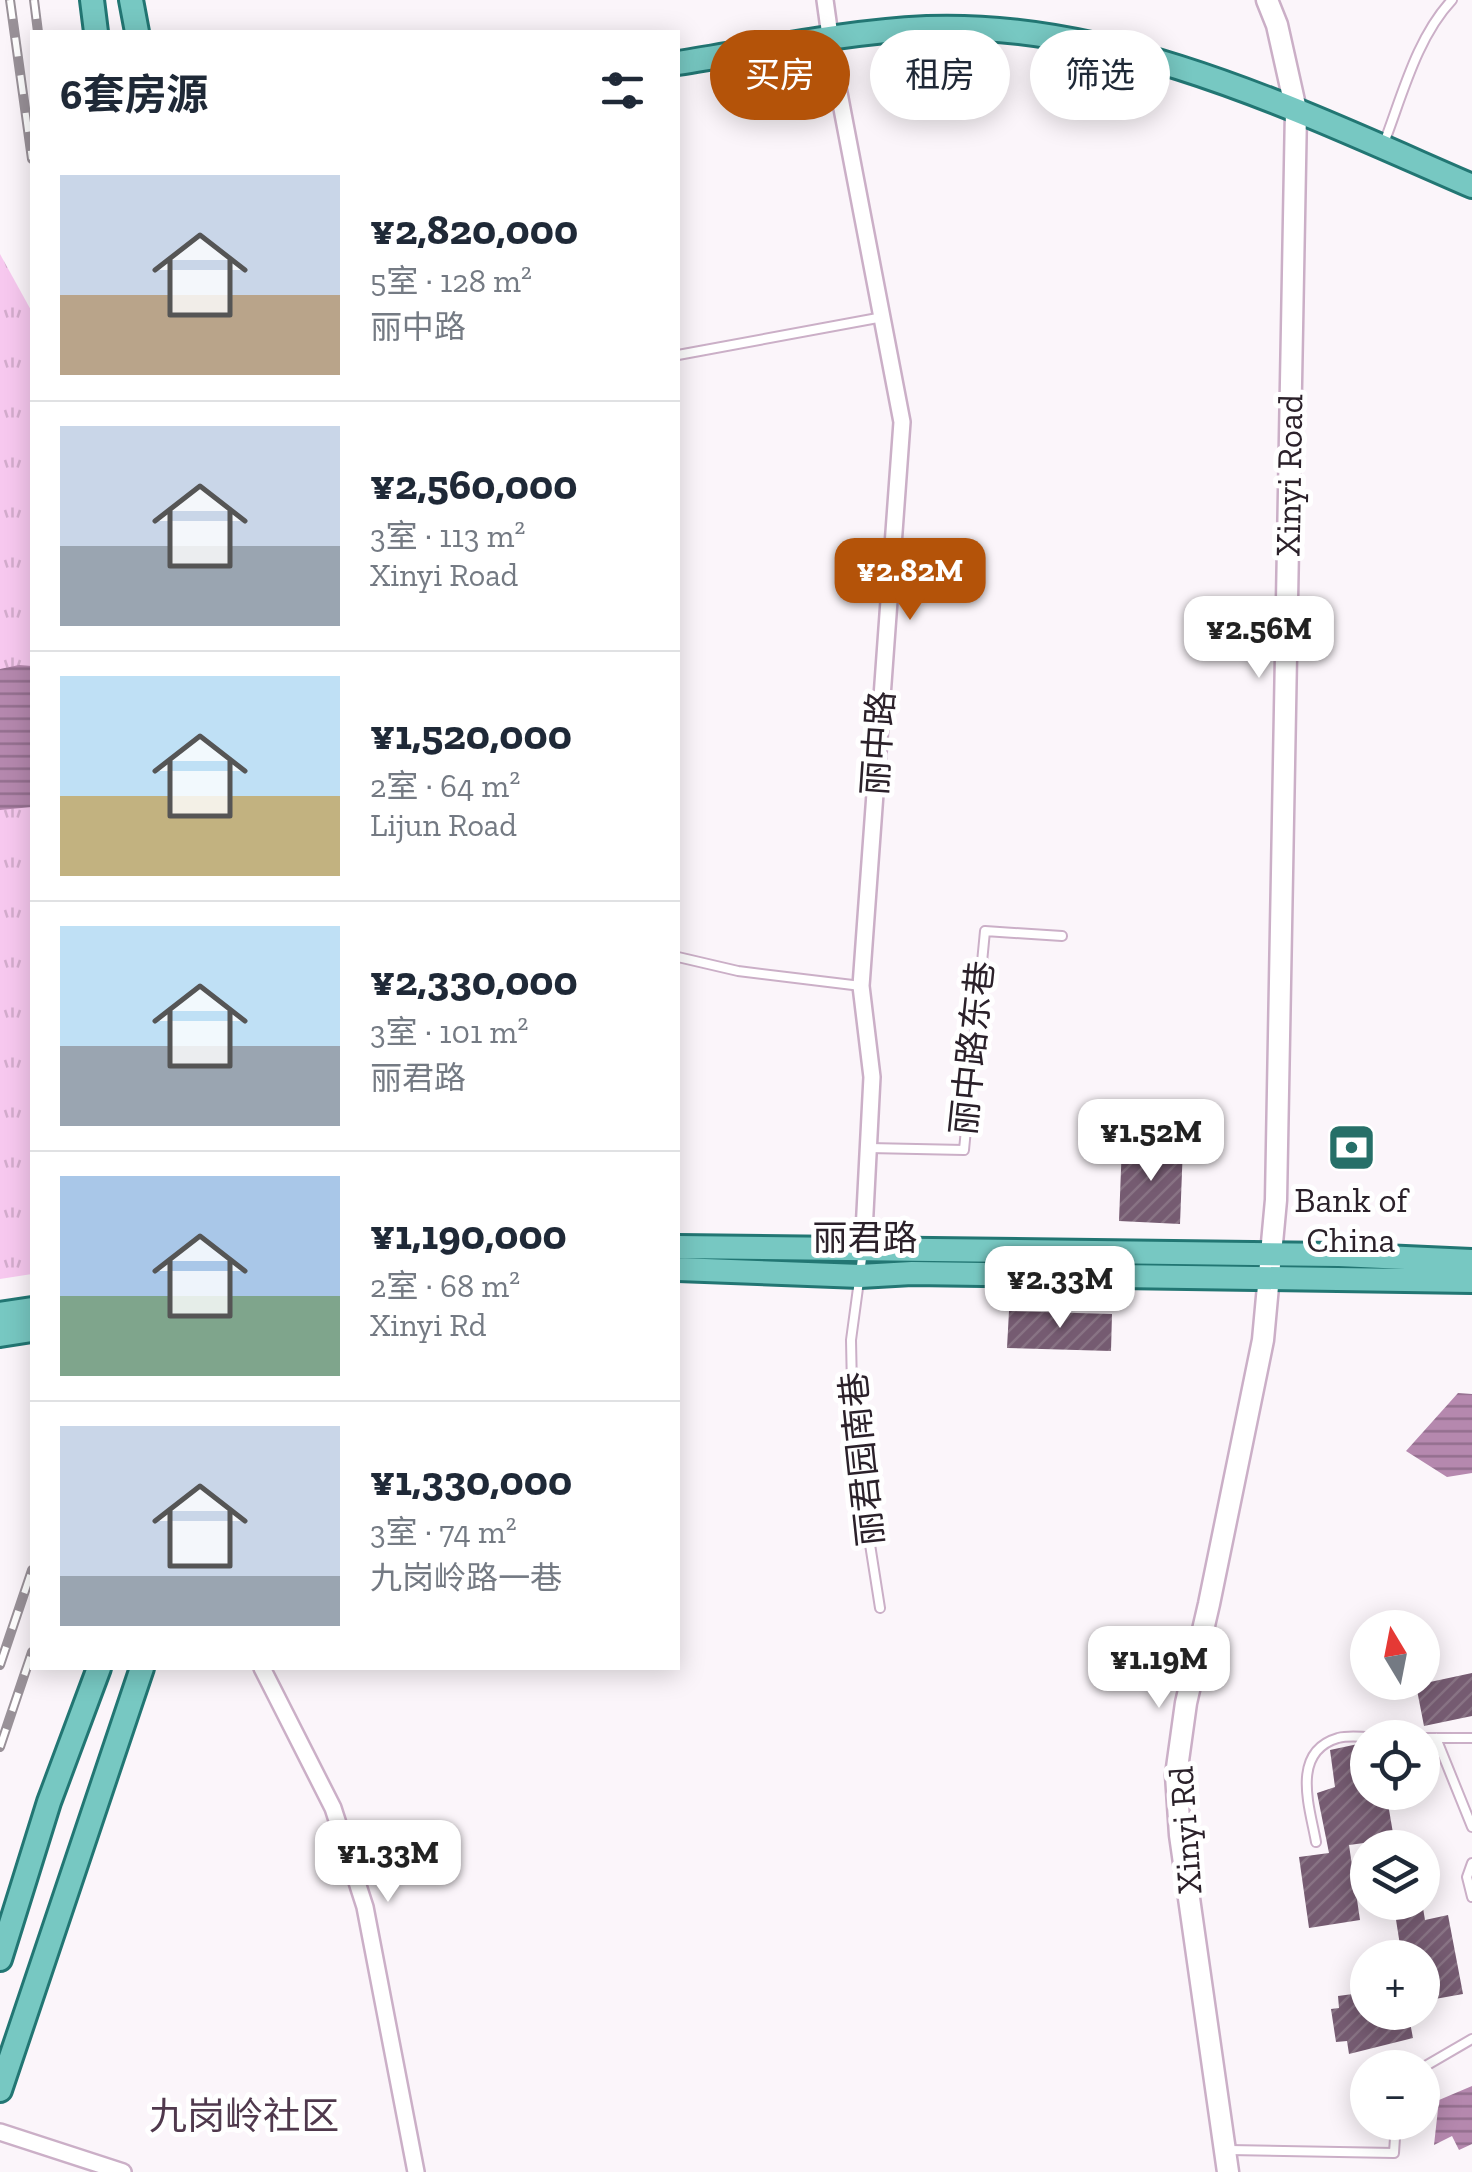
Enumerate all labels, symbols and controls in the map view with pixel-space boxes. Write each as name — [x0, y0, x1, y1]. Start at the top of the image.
chip: 买房 — [710, 30, 850, 120]
chip: 租房 — [870, 30, 1010, 120]
chip: 筛选 — [1030, 30, 1170, 120]
icon: filters — [595, 63, 650, 118]
text: 6套房源 — [60, 69, 209, 120]
text: ¥2,820,000 — [370, 204, 578, 255]
icon: home — [140, 215, 260, 335]
text: 5室 · 128 m² — [370, 262, 532, 300]
text: 丽中路 — [370, 308, 466, 346]
street label: Xinyi Road — [1267, 394, 1311, 556]
text: ¥2,560,000 — [370, 459, 577, 510]
icon: home — [140, 466, 260, 586]
text: 3室 · 113 m² — [370, 517, 525, 555]
pin: ¥2.82M — [829, 538, 991, 623]
text: ¥2.82M — [857, 551, 963, 589]
text: Xinyi Road — [370, 556, 518, 594]
pin: ¥2.56M — [1178, 596, 1340, 681]
text: ¥2.56M — [1206, 609, 1312, 647]
street label: 丽中路 — [853, 689, 903, 797]
text: ¥1,520,000 — [370, 709, 572, 760]
icon: home — [140, 716, 260, 836]
text: 2室 · 64 m² — [370, 767, 520, 805]
text: Lijun Road — [370, 806, 517, 844]
text: ¥2,330,000 — [370, 955, 578, 1006]
street label: 丽中路东巷 — [942, 959, 1002, 1137]
icon: home — [140, 966, 260, 1086]
text: 3室 · 101 m² — [370, 1013, 528, 1051]
text: 丽君路 — [370, 1059, 466, 1097]
pin: ¥1.52M — [1070, 1099, 1232, 1184]
text: ¥1.52M — [1100, 1112, 1202, 1150]
bank icon: Bank of China — [1325, 1122, 1377, 1174]
place label: Bank of China — [1294, 1179, 1411, 1261]
text: ¥1,190,000 — [370, 1209, 567, 1260]
icon: home — [140, 1216, 260, 1336]
street label: 丽君路 — [812, 1217, 918, 1259]
pin: ¥2.33M — [979, 1246, 1141, 1331]
text: ¥2.33M — [1007, 1259, 1113, 1297]
text: 2室 · 68 m² — [370, 1267, 520, 1305]
text: Xinyi Rd — [370, 1306, 486, 1344]
street label: 丽君园南巷 — [832, 1370, 892, 1548]
text: ¥1,330,000 — [370, 1455, 572, 1506]
icon: home — [140, 1466, 260, 1586]
text: 3室 · 74 m² — [370, 1513, 517, 1551]
text: 九岗岭路一巷 — [370, 1559, 562, 1597]
north arrow — [1350, 1610, 1440, 1700]
map controls — [1350, 1610, 1440, 2140]
pin: ¥1.19M — [1078, 1626, 1240, 1711]
text: ¥1.19M — [1110, 1639, 1208, 1677]
button: locate — [1350, 1720, 1440, 1810]
street label: Xinyi Rd — [1160, 1765, 1210, 1895]
pin: ¥1.33M — [307, 1820, 469, 1905]
button: layers — [1350, 1830, 1440, 1920]
text: ¥1.33M — [337, 1833, 439, 1871]
button: + — [1350, 1940, 1440, 2030]
button: − — [1350, 2050, 1440, 2140]
district label: 九岗岭社区 — [149, 2093, 339, 2139]

